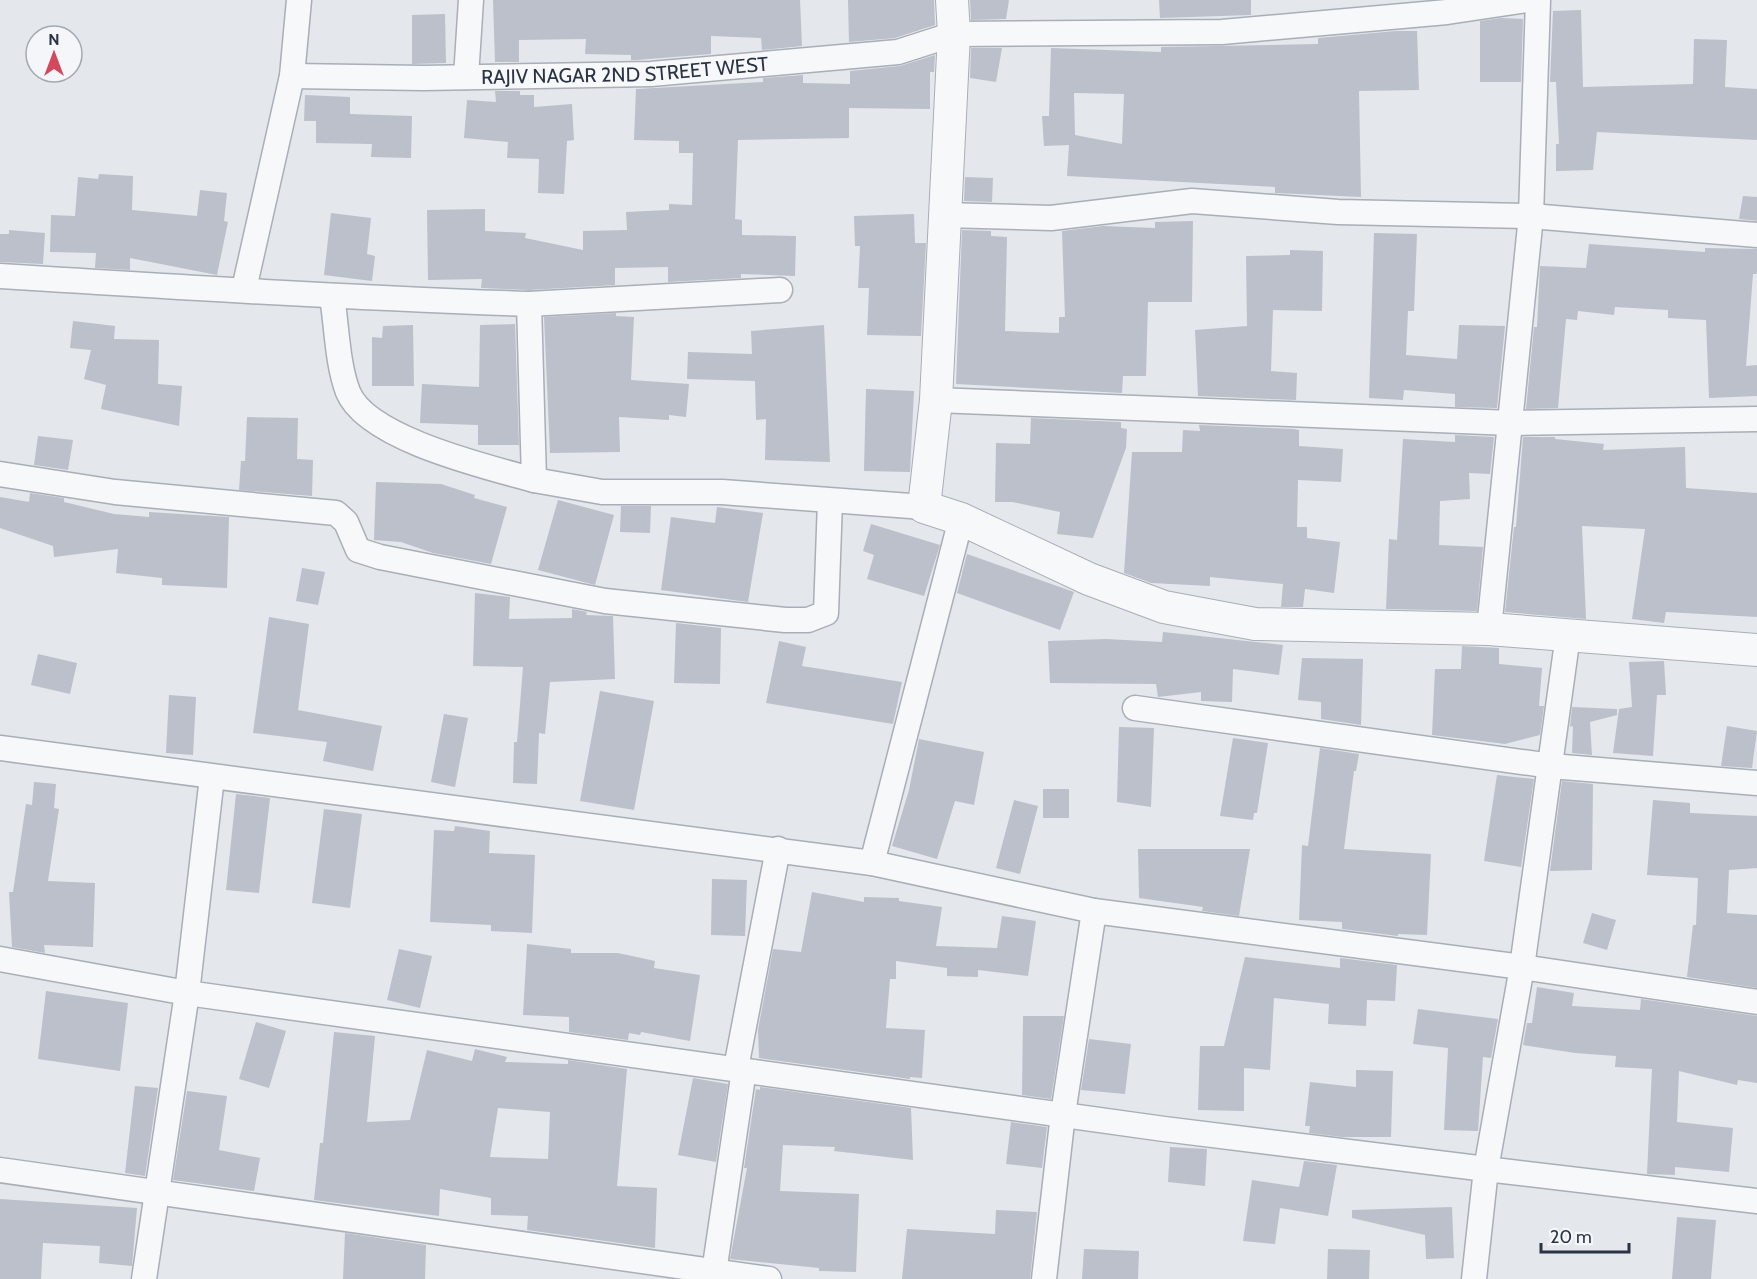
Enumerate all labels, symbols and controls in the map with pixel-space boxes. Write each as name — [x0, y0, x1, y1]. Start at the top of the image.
north arrow — [24, 24, 84, 84]
text: N — [48, 30, 60, 49]
street label: RAJIV NAGAR 2ND STREET WEST — [481, 52, 770, 89]
scale bar — [1541, 1216, 1630, 1254]
text: 20 m — [1550, 1226, 1592, 1248]

